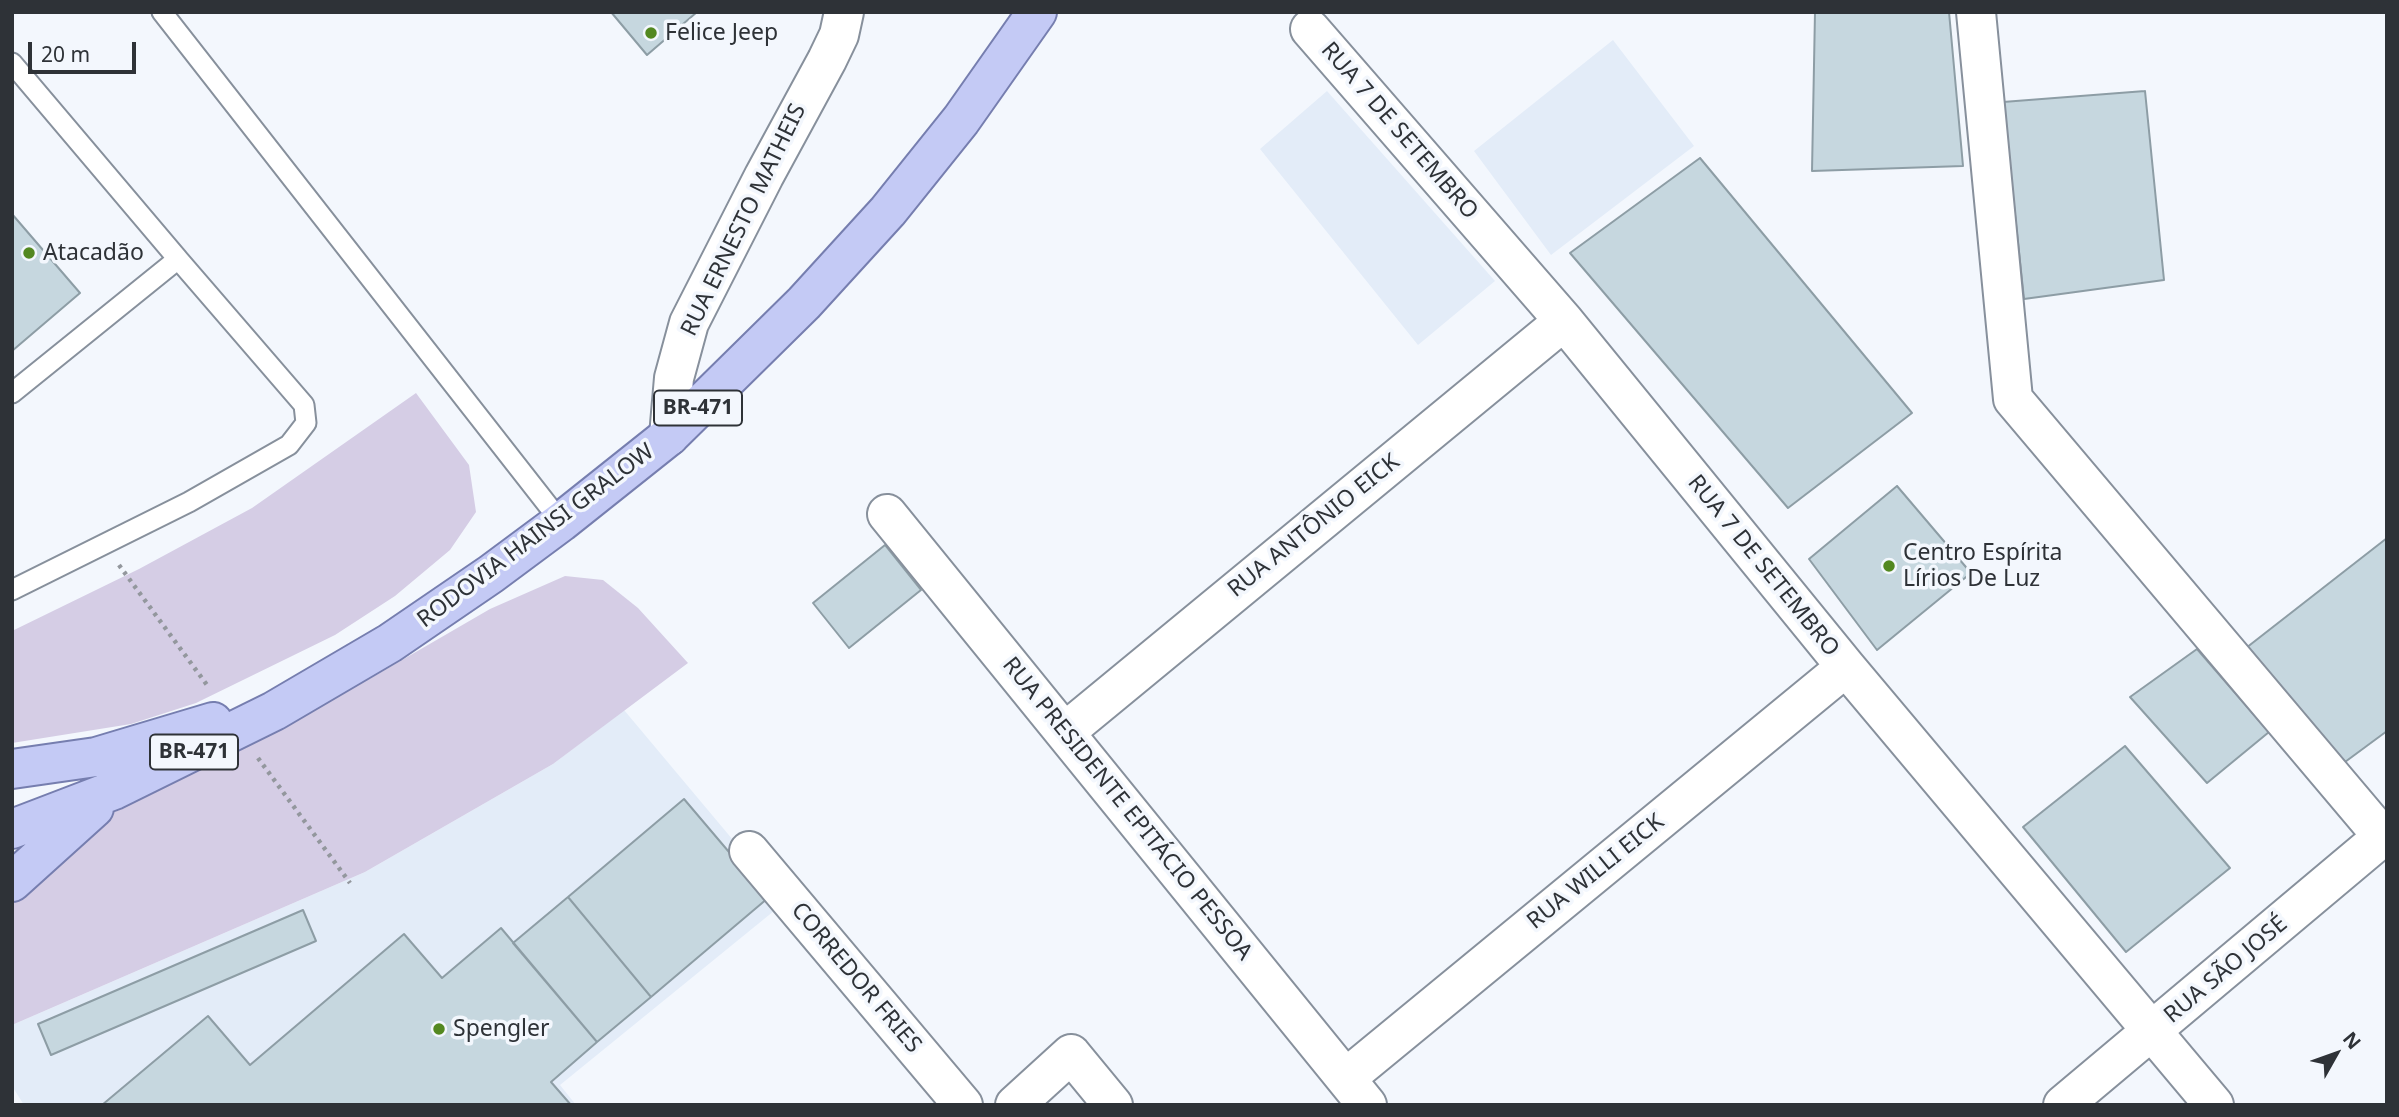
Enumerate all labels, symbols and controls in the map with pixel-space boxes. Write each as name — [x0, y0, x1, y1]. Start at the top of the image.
place label: Felice Jeep — [665, 19, 778, 47]
marker: Felice Jeep — [643, 25, 659, 41]
scale bar — [32, 28, 140, 72]
street label: RUA 7 DE SETEMBRO — [1315, 37, 1483, 225]
text: 20 m — [41, 40, 90, 68]
street label: RUA ERNESTO MATHEIS — [676, 99, 812, 341]
place label: Atacadão — [43, 239, 144, 267]
marker: Atacadão — [21, 245, 37, 261]
road number: BR-471 — [654, 390, 742, 426]
street label: RODOVIA HAINSI GRALOW — [412, 438, 660, 634]
street label: RUA ANTÔNIO EICK — [1223, 448, 1405, 604]
street label: RUA 7 DE SETEMBRO — [1681, 470, 1845, 662]
place label: Centro Espírita Lírios De Luz — [1903, 539, 2062, 593]
marker: Centro Espírita Lírios De Luz — [1881, 558, 1897, 574]
street label: RUA PRESIDENTE EPITÁCIO PESSOA — [996, 652, 1258, 966]
road number: BR-471 — [150, 734, 238, 770]
street label: RUA WILLI EICK — [1522, 808, 1670, 936]
street label: CORREDOR FRIES — [785, 897, 927, 1059]
street label: RUA SÃO JOSÉ — [2159, 911, 2293, 1029]
place label: Spengler — [453, 1015, 550, 1043]
north arrow — [2301, 1019, 2371, 1089]
marker: Spengler — [431, 1021, 447, 1037]
text: N — [2337, 1026, 2367, 1055]

